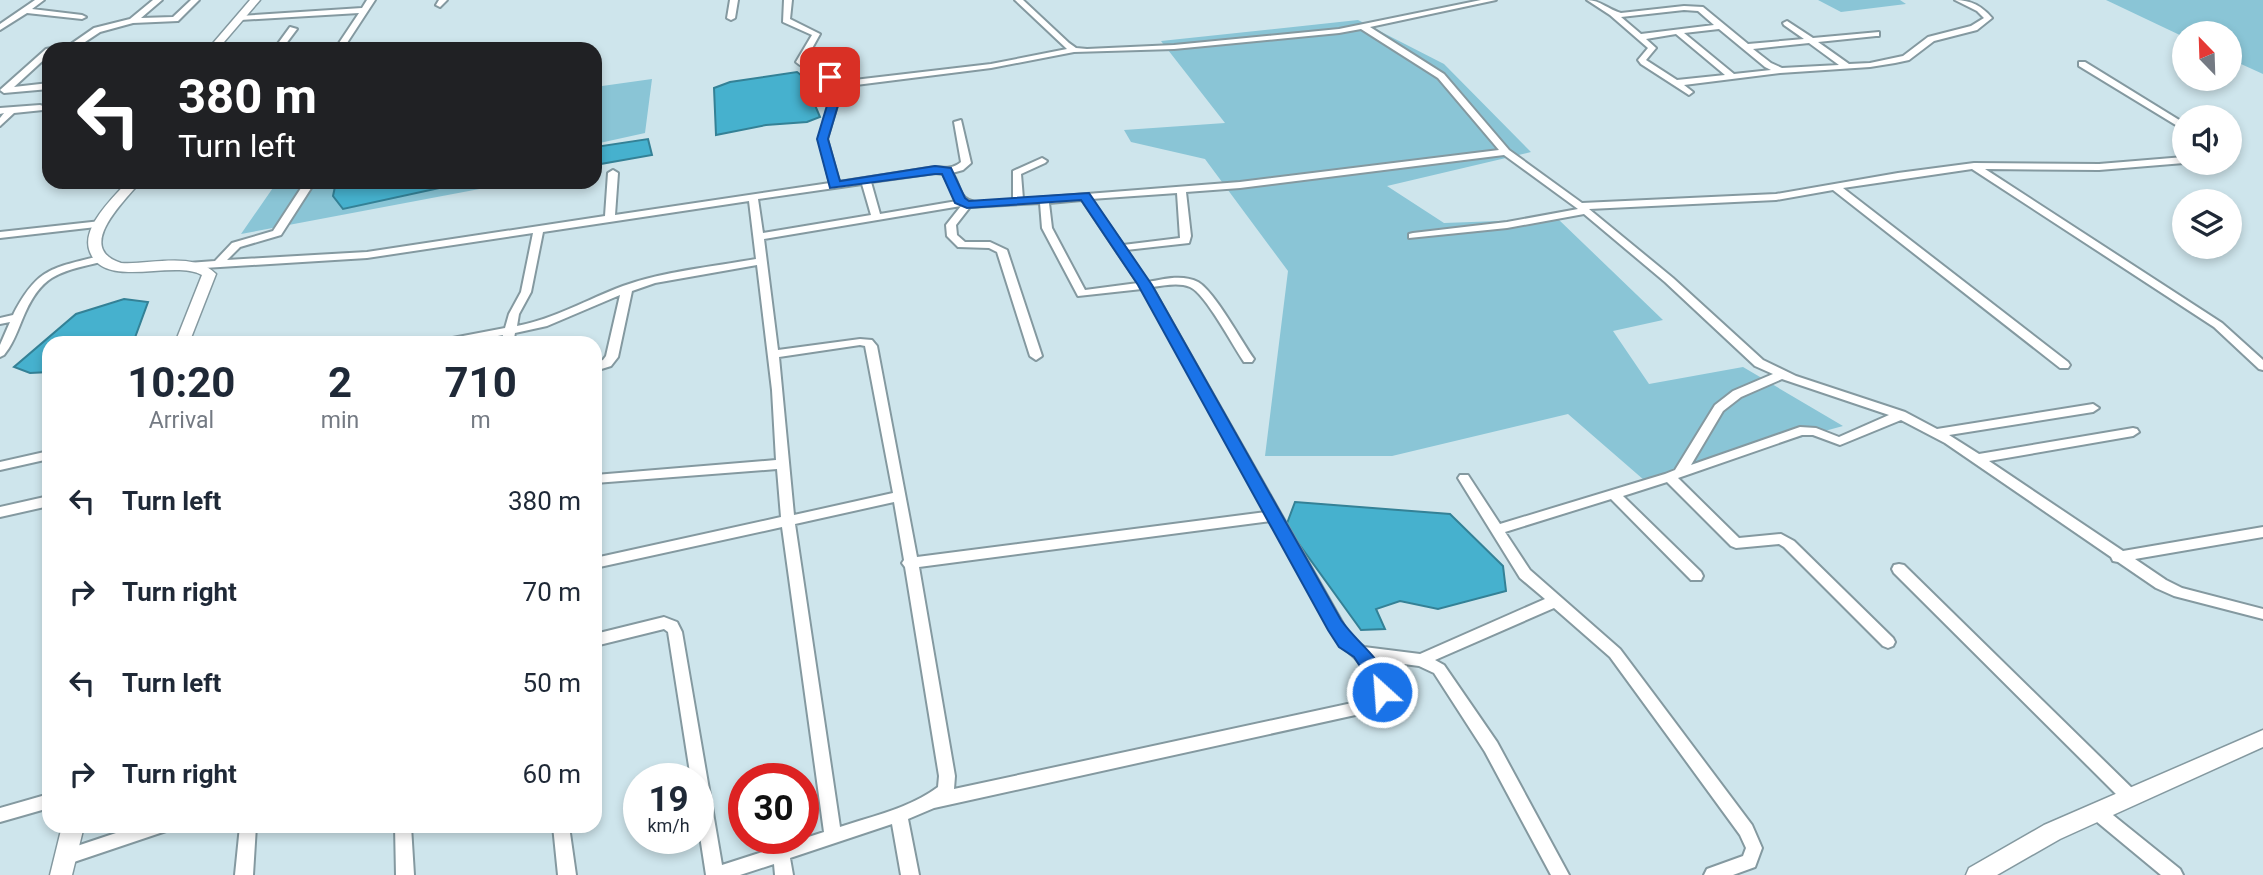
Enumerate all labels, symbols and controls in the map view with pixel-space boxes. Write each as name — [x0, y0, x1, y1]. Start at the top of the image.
north arrow — [2172, 21, 2242, 91]
map controls — [2172, 21, 2242, 259]
pin — [800, 47, 860, 107]
icon: arrive — [811, 58, 849, 96]
text: 380 m — [178, 68, 317, 125]
icon: left — [63, 70, 154, 161]
button: sound — [2172, 105, 2242, 175]
text: Turn left — [178, 127, 296, 165]
button: layers — [2172, 189, 2242, 259]
text: 10:20 — [127, 358, 235, 407]
text: 2 — [328, 358, 352, 407]
text: 710 — [444, 358, 517, 407]
text: Arrival — [149, 407, 214, 434]
text: min — [321, 407, 359, 434]
text: m — [471, 407, 491, 434]
icon: left — [63, 482, 101, 520]
text: Turn left — [122, 486, 221, 516]
text: 380 m — [508, 486, 581, 516]
icon: right — [63, 573, 101, 611]
text: Turn right — [122, 577, 237, 607]
text: 70 m — [523, 577, 581, 607]
position arrow — [1345, 655, 1419, 729]
icon: left — [63, 664, 101, 702]
text: Turn left — [122, 668, 221, 698]
text: 50 m — [523, 668, 581, 698]
icon: right — [63, 755, 101, 793]
text: Turn right — [122, 759, 237, 789]
text: 60 m — [523, 759, 581, 789]
speed limit sign: 30 — [728, 763, 819, 854]
text: 19 — [648, 779, 689, 820]
text: km/h — [647, 815, 690, 836]

